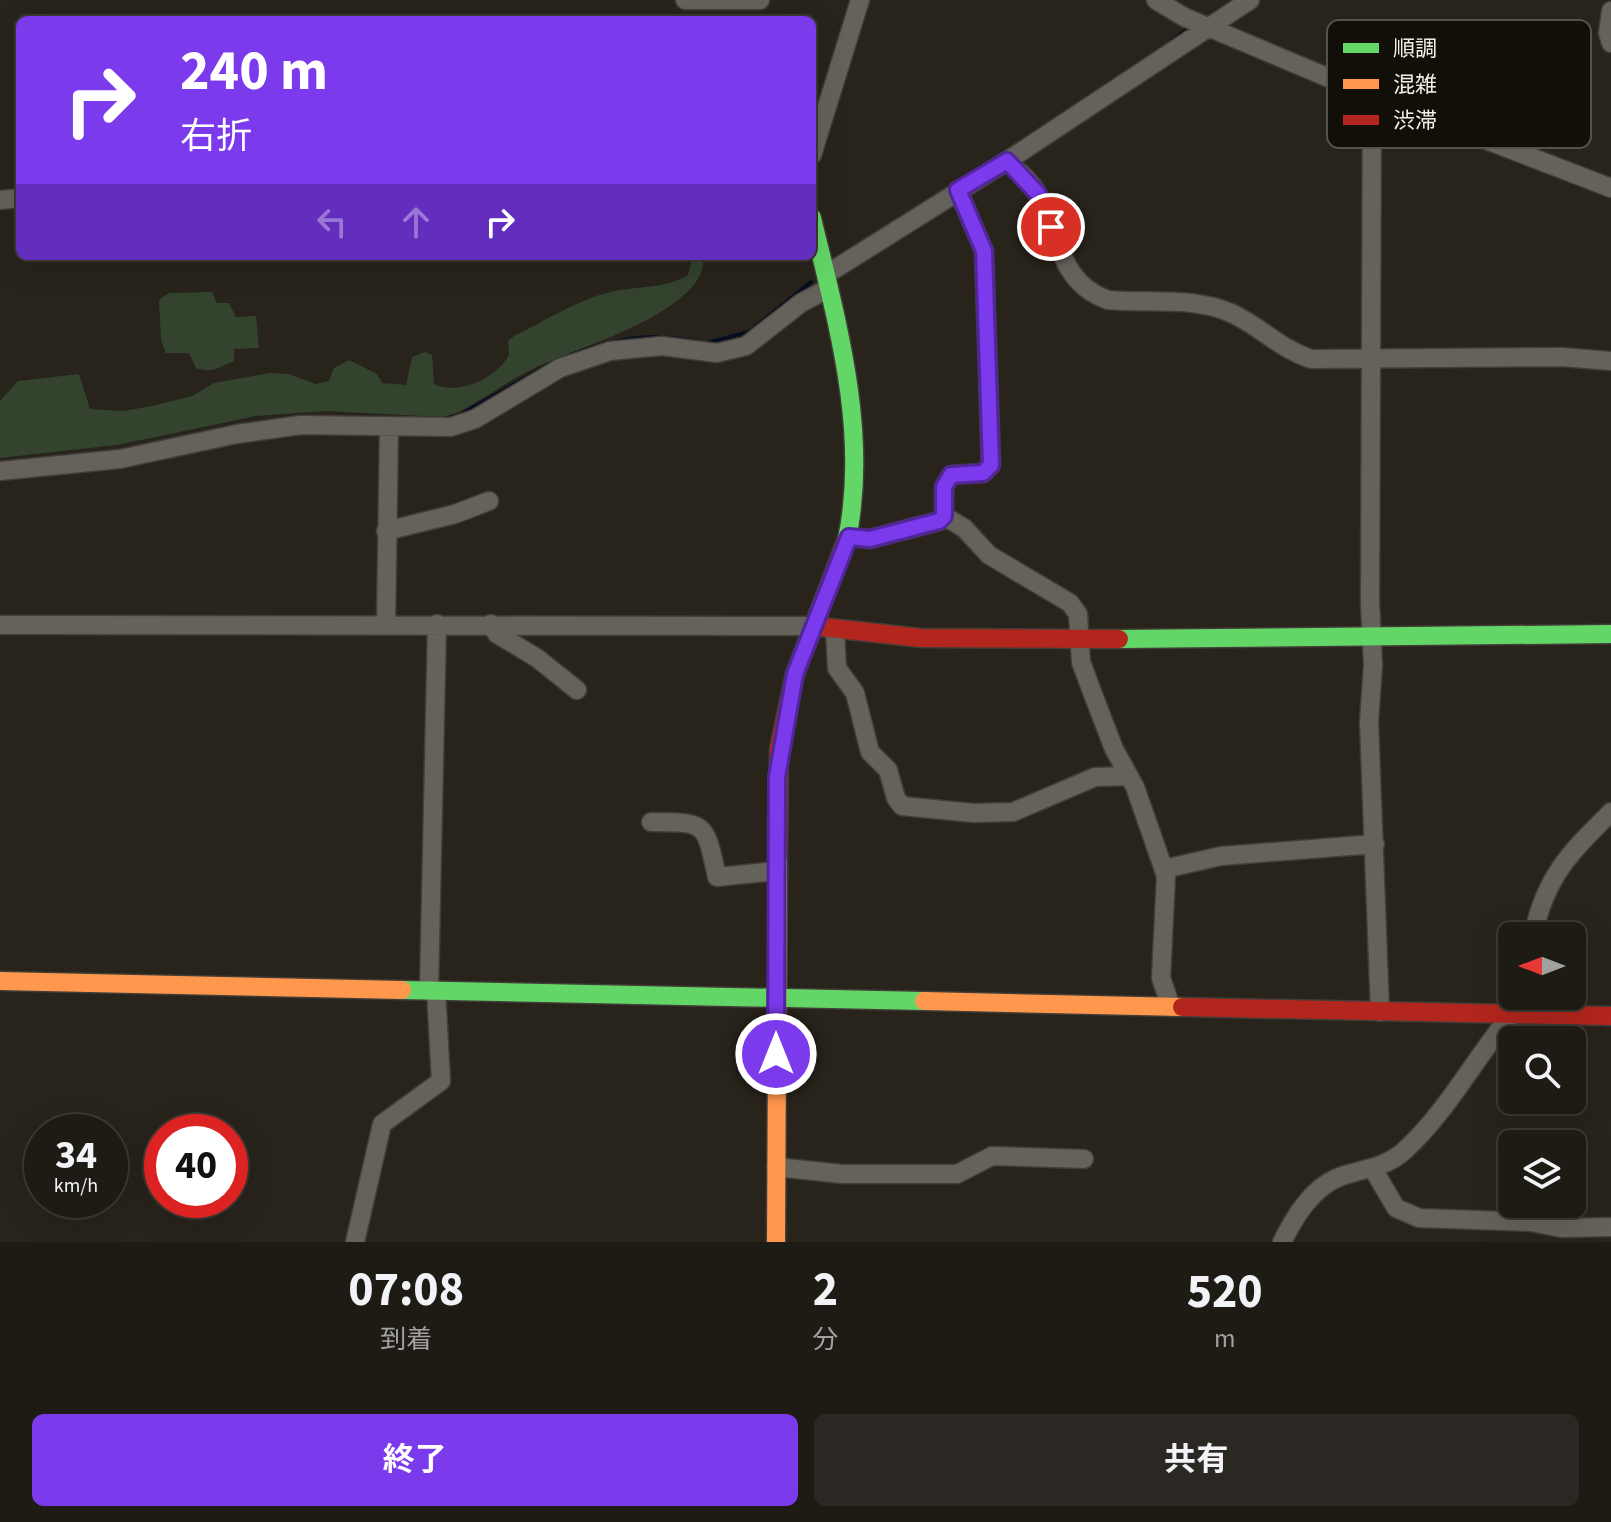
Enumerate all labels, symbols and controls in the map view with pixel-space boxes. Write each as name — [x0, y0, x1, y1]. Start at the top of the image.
legend — [1327, 20, 1591, 148]
text: 240 m — [180, 32, 328, 111]
text: 順調 — [1393, 33, 1437, 65]
icon: right — [48, 48, 152, 152]
text: 混雑 — [1393, 69, 1437, 101]
text: 渋滞 — [1393, 105, 1437, 137]
text: 右折 — [180, 111, 252, 162]
pin — [1017, 193, 1085, 261]
icon: left — [310, 200, 354, 244]
icon: ahead — [394, 200, 438, 244]
icon: right — [478, 200, 522, 244]
icon: arrive — [1029, 205, 1073, 249]
north arrow — [1498, 922, 1586, 1010]
map controls — [1498, 922, 1586, 1218]
position arrow — [734, 1012, 818, 1096]
button: search — [1498, 1026, 1586, 1114]
speed limit sign: 40 — [144, 1114, 248, 1218]
text: 34 — [55, 1127, 97, 1184]
button: layers — [1498, 1130, 1586, 1218]
text: km/h — [54, 1172, 98, 1200]
text: 07:08 — [348, 1256, 464, 1324]
text: 2 — [813, 1256, 838, 1324]
text: 520 — [1187, 1258, 1263, 1326]
text: m — [1214, 1320, 1235, 1357]
text: 到着 — [380, 1321, 432, 1358]
text: 分 — [812, 1321, 838, 1358]
button: 終了 — [32, 1414, 798, 1506]
button: 共有 — [814, 1414, 1579, 1506]

